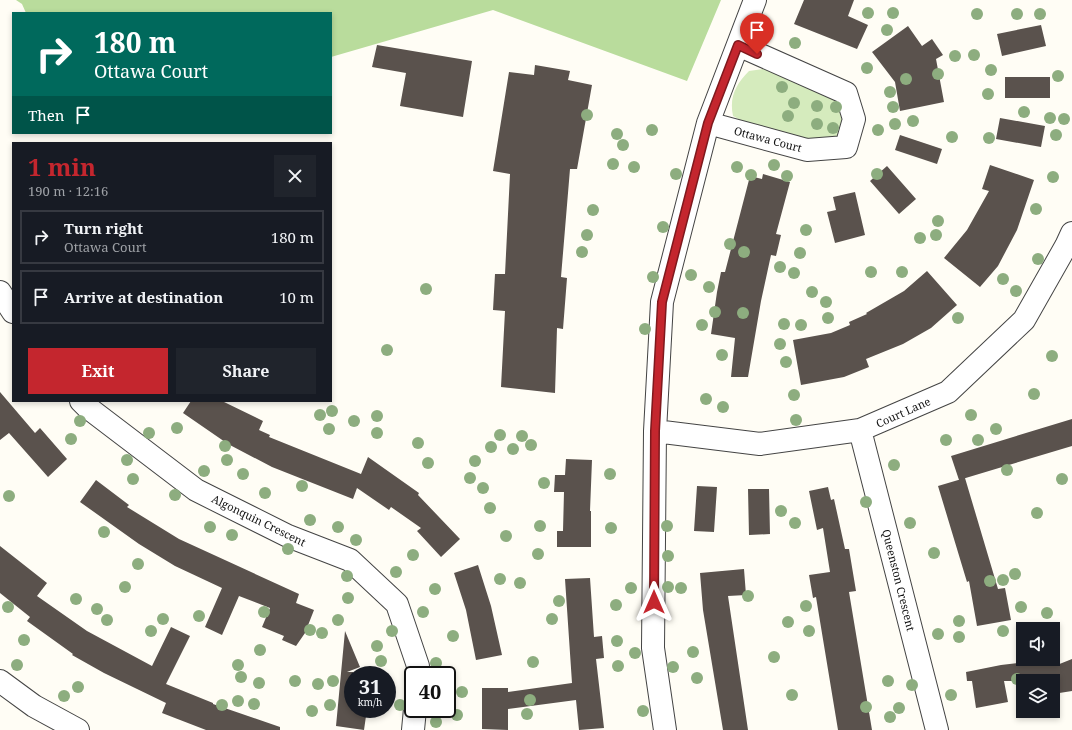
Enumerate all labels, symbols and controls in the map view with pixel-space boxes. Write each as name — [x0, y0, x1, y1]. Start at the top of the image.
pin — [740, 13, 774, 54]
icon: arrive — [746, 19, 768, 41]
text: 180 m — [94, 23, 176, 61]
icon: right — [28, 28, 80, 80]
text: Ottawa Court — [94, 59, 208, 83]
icon: arrive — [72, 104, 94, 126]
text: Then — [28, 105, 64, 125]
street label: Ottawa Court — [732, 123, 804, 155]
text: 1 min — [28, 150, 96, 183]
button: close — [274, 155, 316, 197]
text: 190 m · 12:16 — [28, 182, 108, 200]
text: Turn right — [64, 218, 143, 238]
icon: right — [30, 226, 52, 248]
text: 180 m — [271, 227, 314, 247]
text: Ottawa Court — [64, 238, 146, 256]
icon: arrive — [30, 286, 52, 308]
text: Arrive at destination — [64, 287, 223, 307]
text: 10 m — [279, 287, 314, 307]
button: Exit — [28, 348, 168, 394]
button: Share — [176, 348, 316, 394]
street label: Court Lane — [873, 393, 933, 431]
street label: Algonquin Crescent — [210, 491, 309, 549]
street label: Queenston Crescent — [879, 528, 919, 632]
position arrow — [633, 581, 675, 623]
map controls — [1016, 622, 1060, 718]
button: sound — [1016, 622, 1060, 666]
speed limit sign: 40 — [404, 666, 456, 718]
text: 31 — [359, 673, 381, 700]
button: layers — [1016, 674, 1060, 718]
text: km/h — [358, 695, 382, 709]

